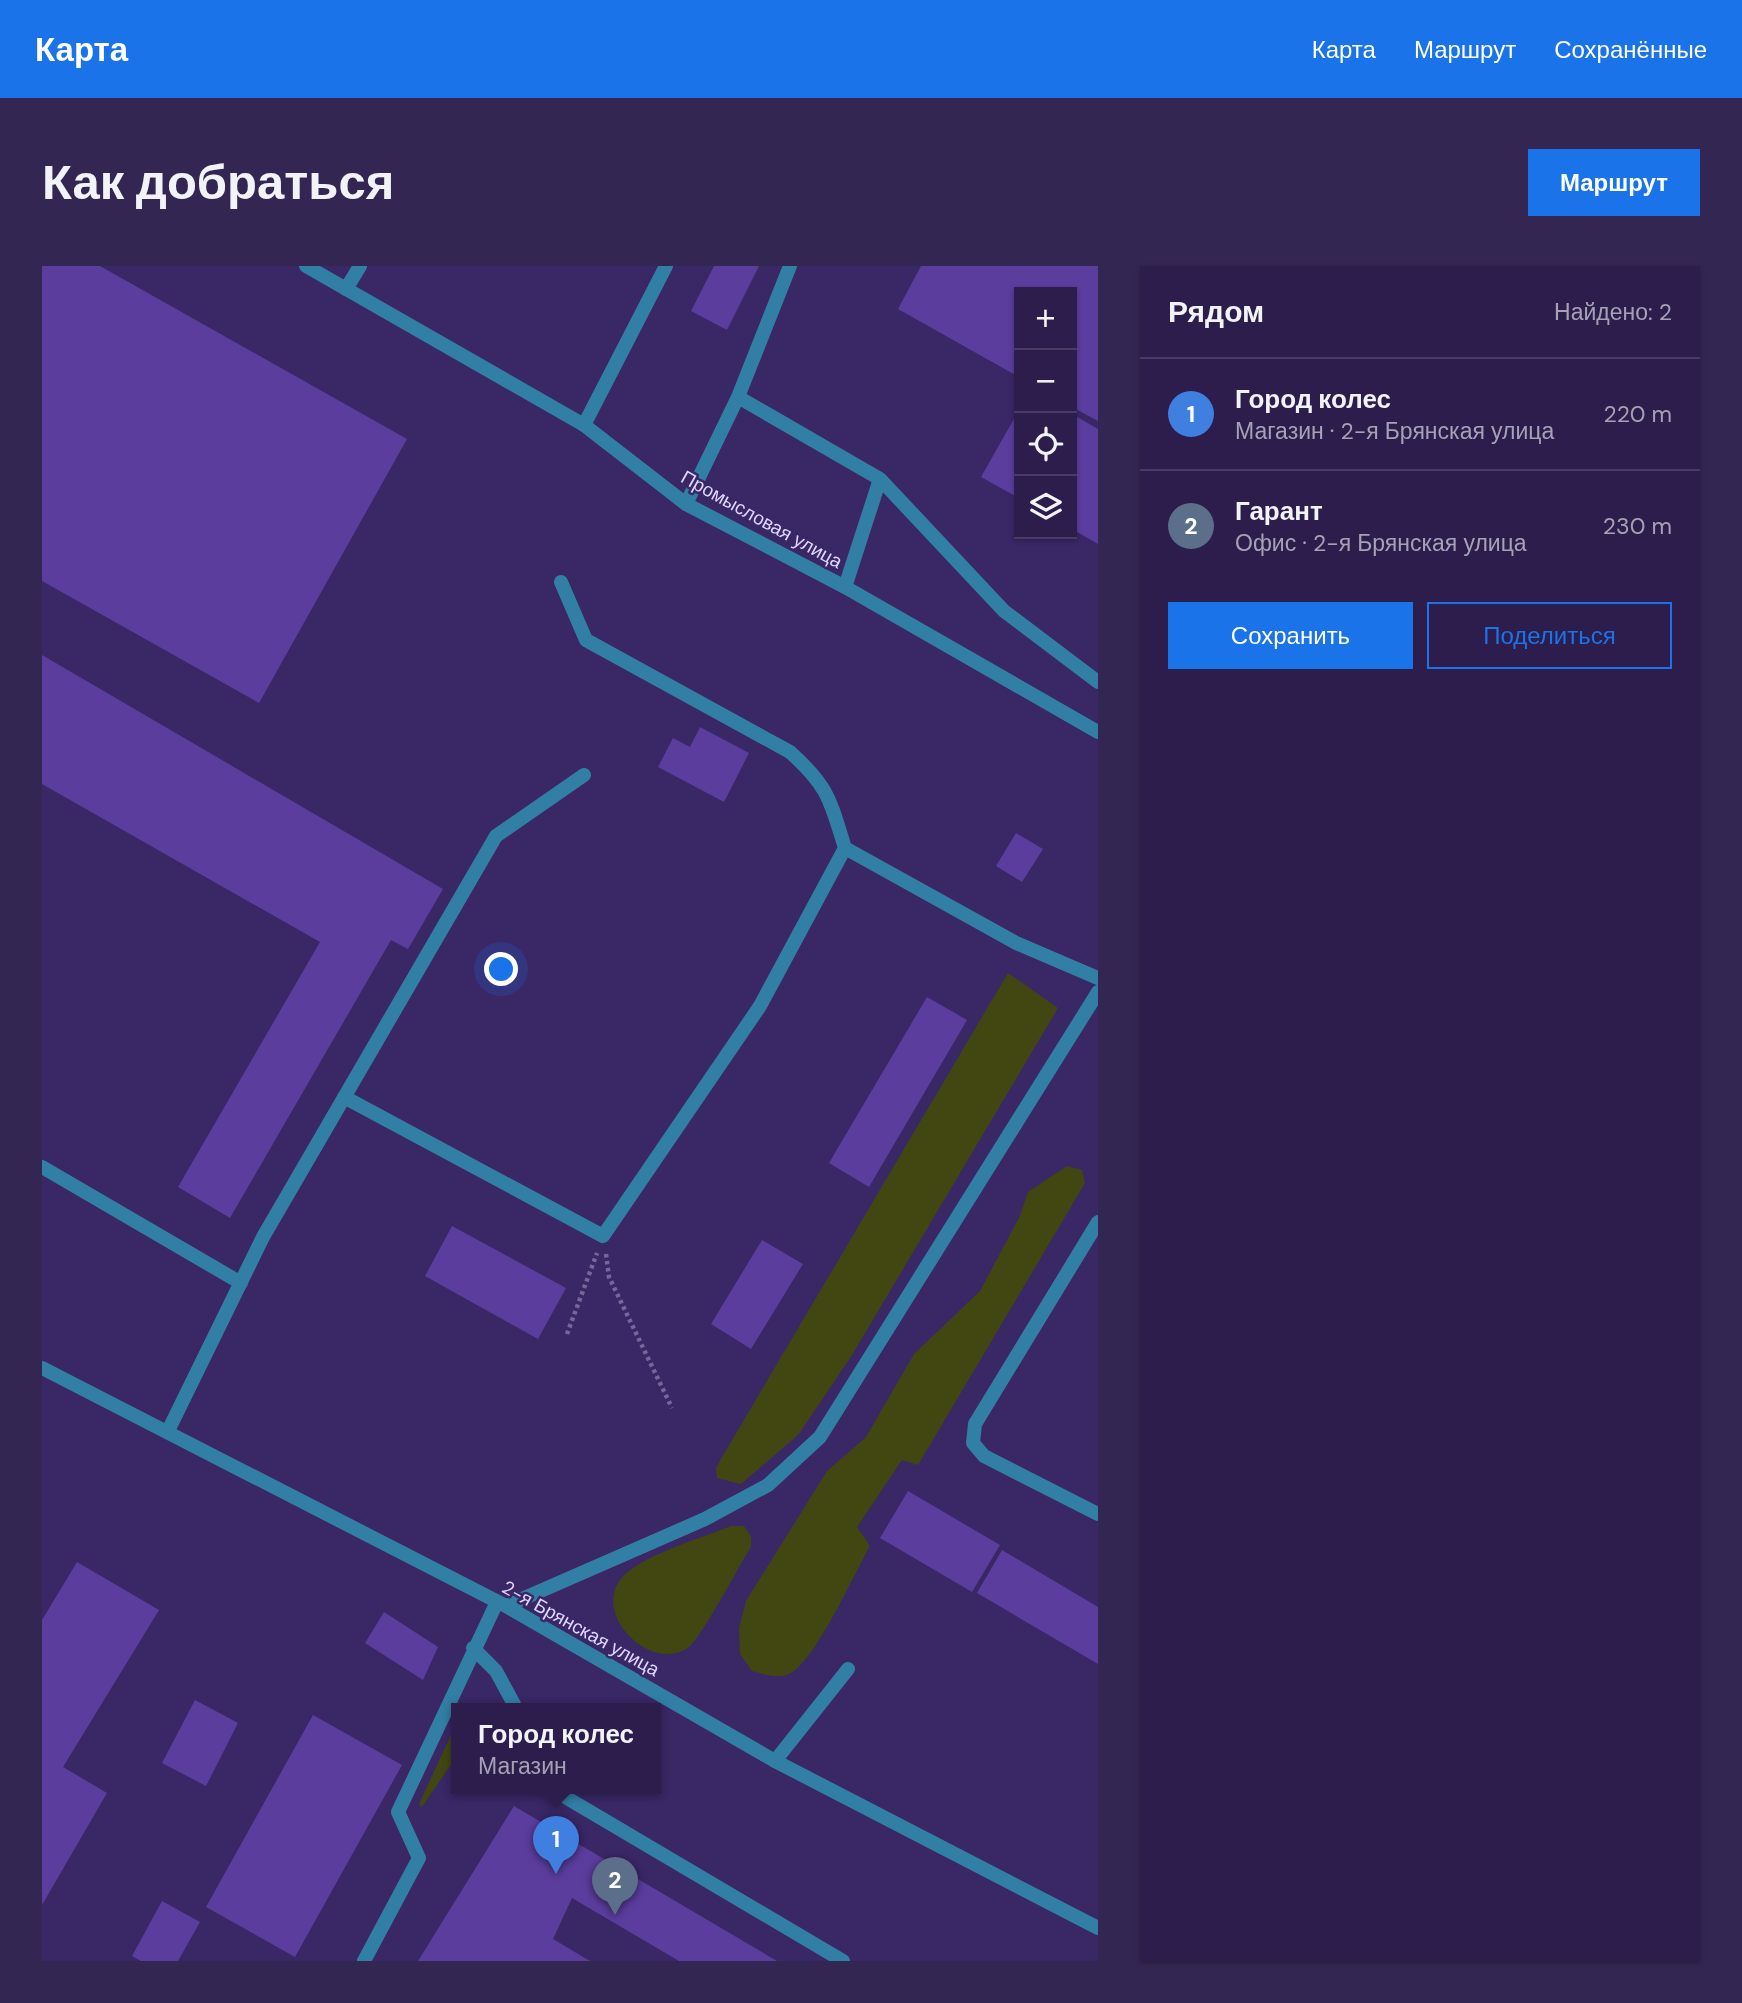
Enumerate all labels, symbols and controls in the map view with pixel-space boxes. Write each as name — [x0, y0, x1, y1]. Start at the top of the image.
text: Карта — [35, 28, 128, 71]
text: Карта — [1312, 34, 1376, 65]
text: Маршрут — [1414, 34, 1516, 65]
text: Сохранённые — [1554, 34, 1707, 65]
button: Маршрут — [1528, 149, 1700, 216]
text: Как добраться — [42, 150, 394, 214]
map controls — [1014, 287, 1077, 539]
button: + — [1014, 287, 1077, 350]
text: Рядом — [1168, 292, 1264, 331]
text: Найдено: 2 — [1554, 297, 1672, 327]
button: − — [1014, 350, 1077, 413]
text: Город колес — [1235, 382, 1391, 416]
text: 1 — [1187, 399, 1195, 429]
text: 220 m — [1603, 399, 1672, 429]
button: locate — [1014, 413, 1077, 476]
text: Магазин · 2-я Брянская улица — [1235, 416, 1554, 446]
street label: Промысловая улица — [677, 465, 847, 574]
button: layers — [1014, 476, 1077, 539]
text: Гарант — [1235, 494, 1323, 528]
text: 2 — [1184, 511, 1198, 541]
text: 230 m — [1603, 511, 1672, 541]
text: Офис · 2-я Брянская улица — [1235, 528, 1527, 558]
button: Сохранить — [1168, 602, 1413, 669]
button: Поделиться — [1427, 602, 1672, 669]
your location — [484, 952, 518, 986]
street label: 2-я Брянская улица — [497, 1575, 664, 1682]
popup — [451, 1703, 661, 1794]
text: Город колес — [478, 1717, 634, 1751]
text: Магазин — [478, 1751, 567, 1781]
pin: 1 — [533, 1816, 579, 1874]
pin: 2 — [592, 1857, 638, 1915]

